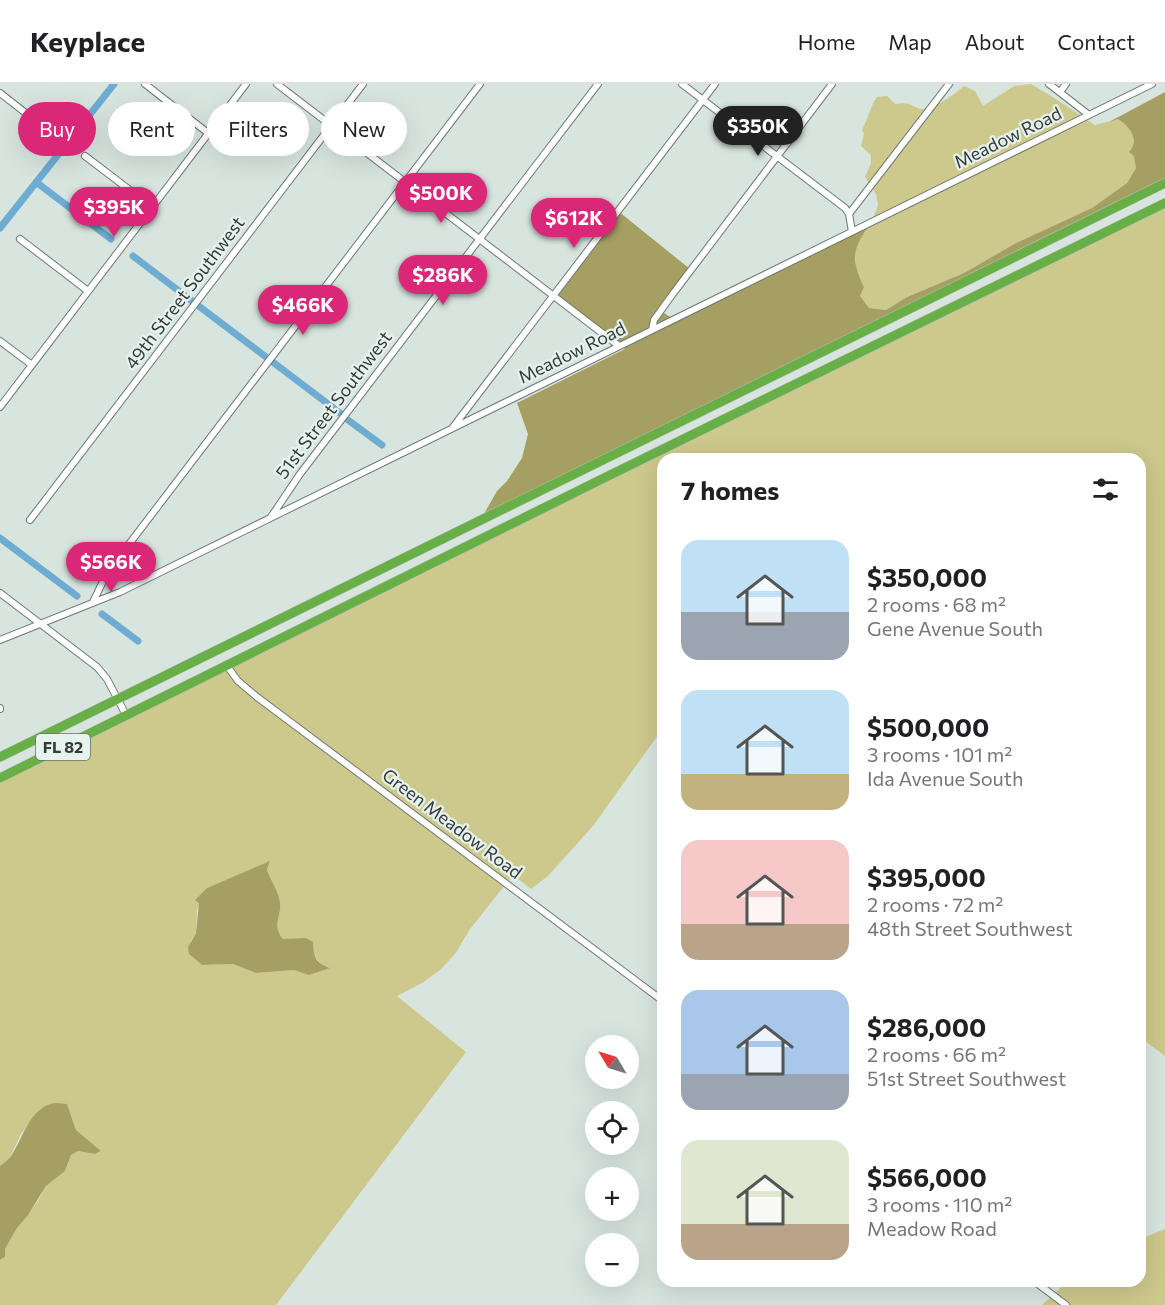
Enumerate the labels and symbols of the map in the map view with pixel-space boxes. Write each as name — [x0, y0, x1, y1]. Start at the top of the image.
street label: Meadow Road — [950, 102, 1065, 173]
pin: $350K — [716, 106, 800, 157]
pin: $500K — [399, 173, 483, 224]
pin: $395K — [72, 187, 156, 238]
pin: $612K — [532, 198, 616, 249]
street label: 49th Street Southwest — [120, 212, 249, 373]
pin: $286K — [401, 255, 485, 306]
pin: $466K — [261, 285, 345, 336]
street label: Meadow Road — [514, 317, 629, 388]
street label: 51st Street Southwest — [270, 326, 396, 483]
pin: $566K — [69, 542, 153, 593]
road number: FL 82 — [36, 734, 90, 760]
street label: Green Meadow Road — [378, 763, 527, 883]
north arrow — [585, 1035, 639, 1089]

